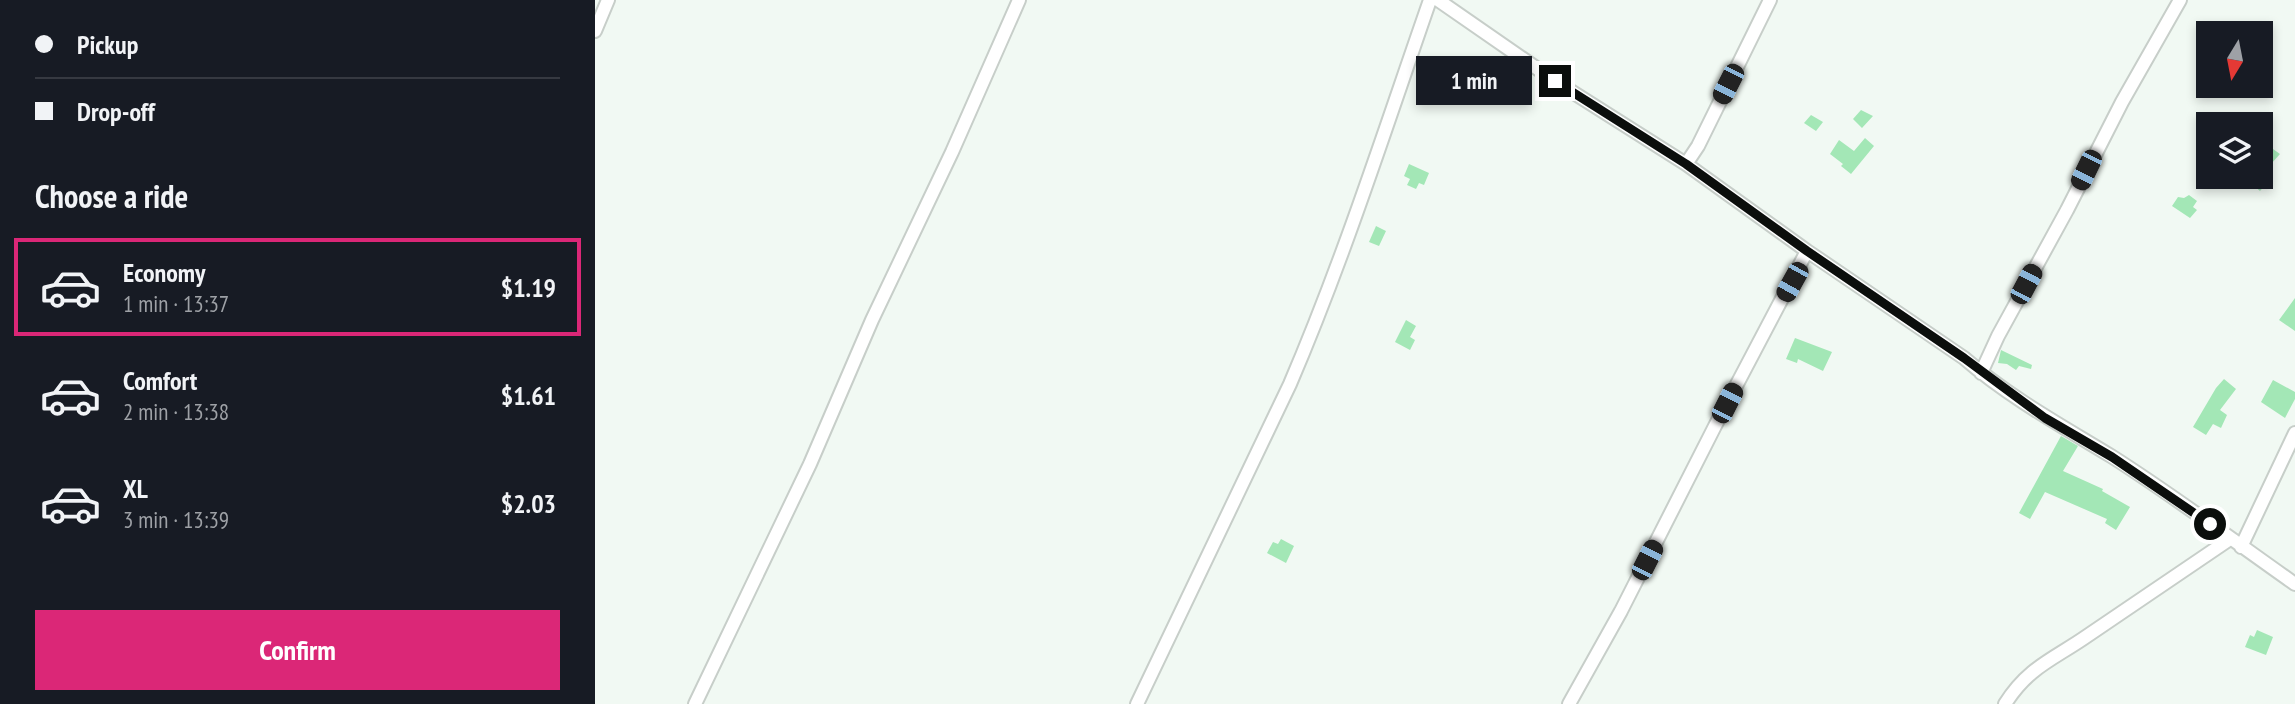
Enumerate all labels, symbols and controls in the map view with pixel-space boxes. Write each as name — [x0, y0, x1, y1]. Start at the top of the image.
north arrow — [2196, 21, 2273, 98]
map controls — [2196, 21, 2273, 189]
text: Pickup — [77, 28, 138, 61]
callout: 1 min — [1415, 56, 1531, 106]
car — [1710, 61, 1747, 107]
route end — [1539, 65, 1571, 97]
text: 1 min — [1451, 66, 1497, 95]
text: Drop-off — [77, 95, 155, 128]
button: layers — [2196, 112, 2273, 189]
car — [2068, 147, 2105, 193]
text: Choose a ride — [35, 175, 188, 217]
icon: car — [39, 256, 102, 319]
text: Economy — [123, 256, 205, 289]
car — [1773, 259, 1812, 305]
car — [2007, 261, 2046, 307]
text: $1.19 — [501, 271, 556, 304]
text: 1 min · 13:37 — [123, 289, 229, 318]
icon: car — [39, 364, 102, 427]
text: Comfort — [123, 364, 197, 397]
text: $1.61 — [501, 379, 556, 412]
car — [1709, 380, 1746, 426]
text: 2 min · 13:38 — [123, 397, 229, 426]
icon: car — [39, 472, 102, 535]
text: XL — [123, 472, 148, 505]
text: $2.03 — [501, 487, 556, 520]
text: 3 min · 13:39 — [123, 505, 229, 534]
route start — [2194, 508, 2226, 540]
car — [1629, 537, 1666, 583]
button: Confirm — [35, 610, 560, 690]

